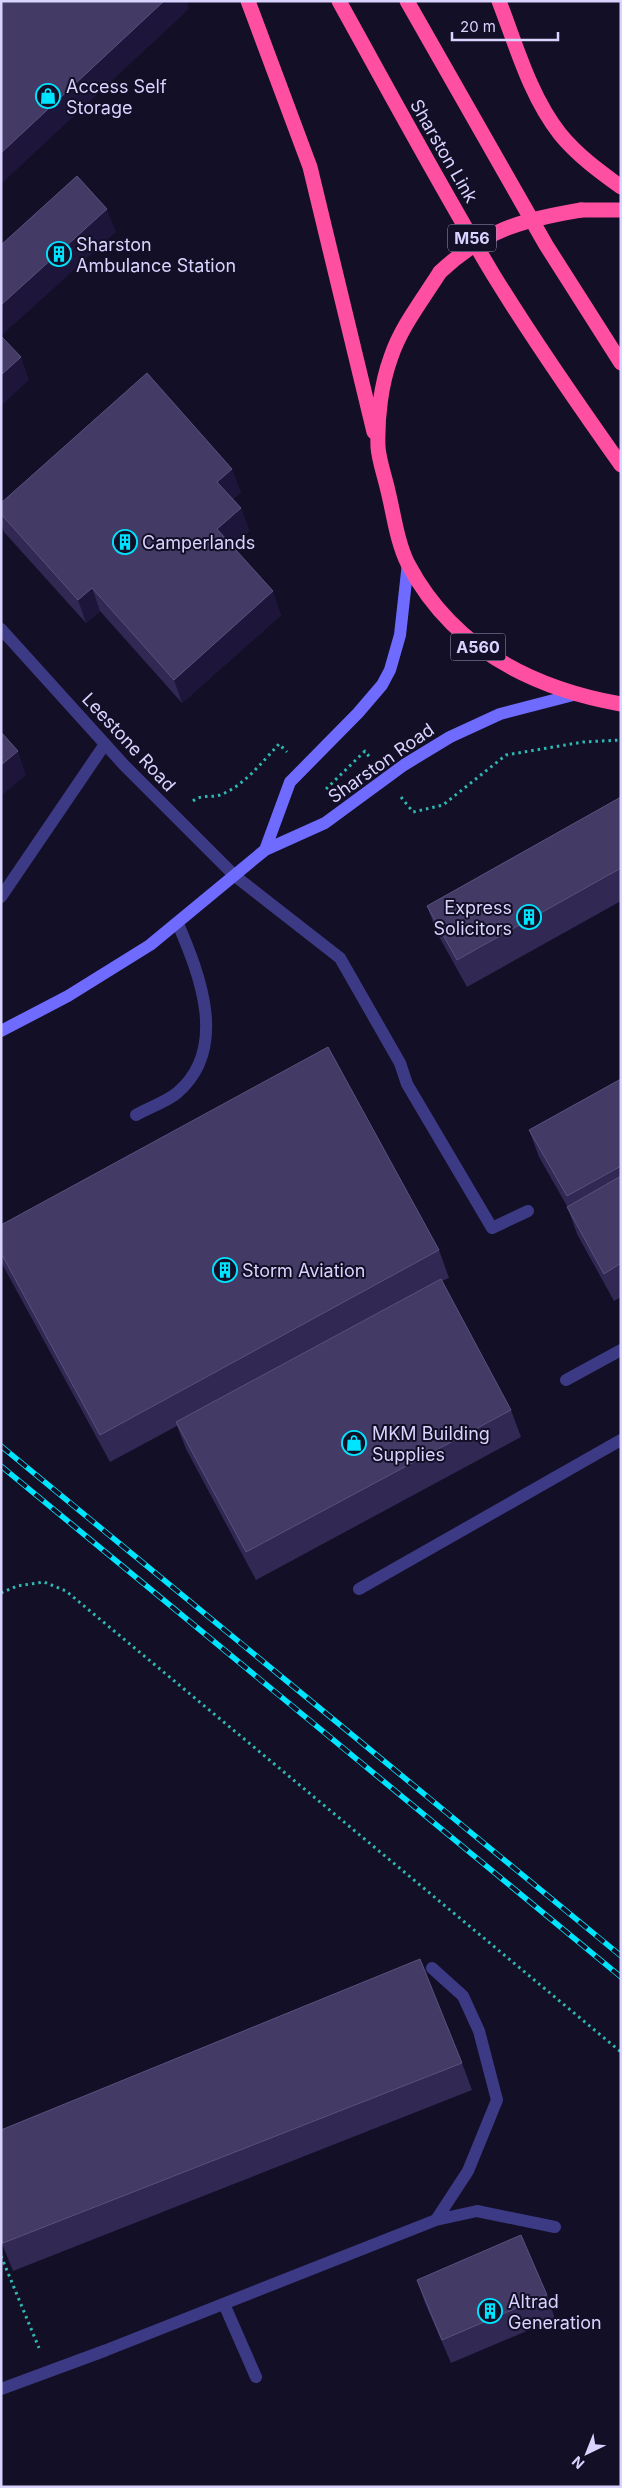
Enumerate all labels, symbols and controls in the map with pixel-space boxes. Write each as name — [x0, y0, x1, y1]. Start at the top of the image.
scale bar — [452, 10, 558, 42]
text: 20 m — [460, 17, 496, 36]
place label: Access Self Storage — [66, 76, 167, 118]
shop icon: Access Self Storage — [35, 83, 61, 109]
street label: Sharston Link — [406, 96, 482, 207]
road number: M56 — [448, 224, 496, 252]
place label: Sharston Ambulance Station — [76, 234, 236, 276]
building icon: Sharston Ambulance Station — [46, 241, 72, 267]
building icon: Camperlands — [112, 529, 138, 555]
place label: Camperlands — [142, 532, 255, 553]
road number: A560 — [450, 634, 506, 660]
street label: Leestone Road — [78, 688, 180, 796]
street label: Sharston Road — [324, 719, 438, 807]
place label: Express Solicitors — [434, 897, 512, 939]
building icon: Express Solicitors — [516, 904, 542, 930]
building icon: Storm Aviation — [212, 1257, 238, 1283]
place label: Storm Aviation — [242, 1260, 365, 1281]
place label: MKM Building Supplies — [372, 1423, 490, 1465]
shop icon: MKM Building Supplies — [341, 1430, 367, 1456]
place label: Altrad Generation — [508, 2291, 602, 2333]
building icon: Altrad Generation — [477, 2298, 503, 2324]
north arrow — [562, 2428, 612, 2478]
text: N — [568, 2453, 587, 2473]

